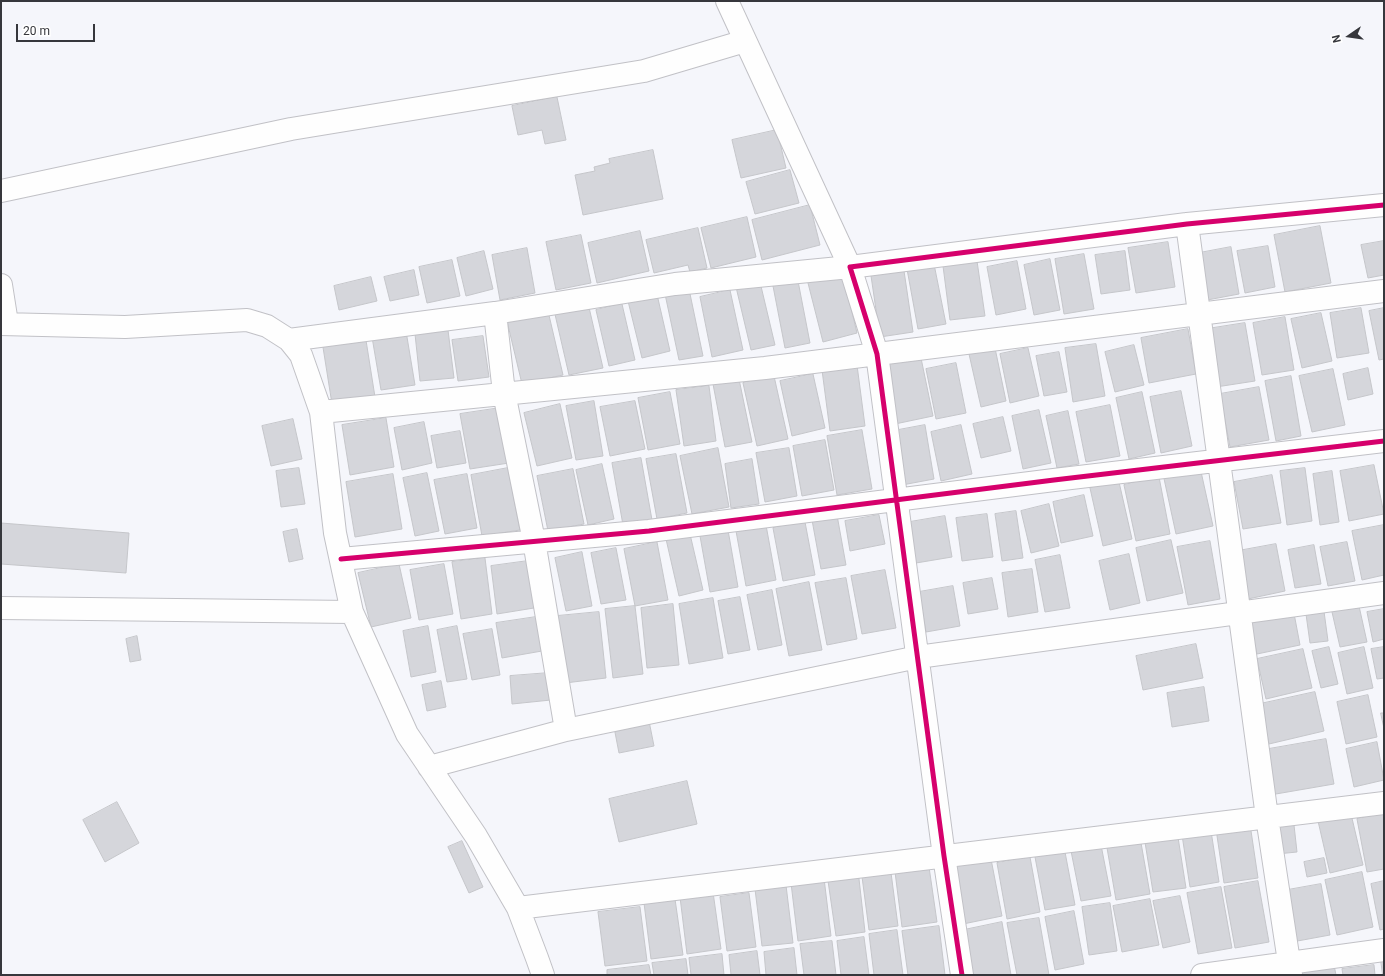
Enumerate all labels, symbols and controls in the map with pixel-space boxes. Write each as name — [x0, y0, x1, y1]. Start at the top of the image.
scale bar — [18, 16, 97, 42]
north arrow — [1329, 16, 1369, 56]
text: 20 m — [23, 24, 50, 38]
text: N — [1330, 34, 1344, 44]

